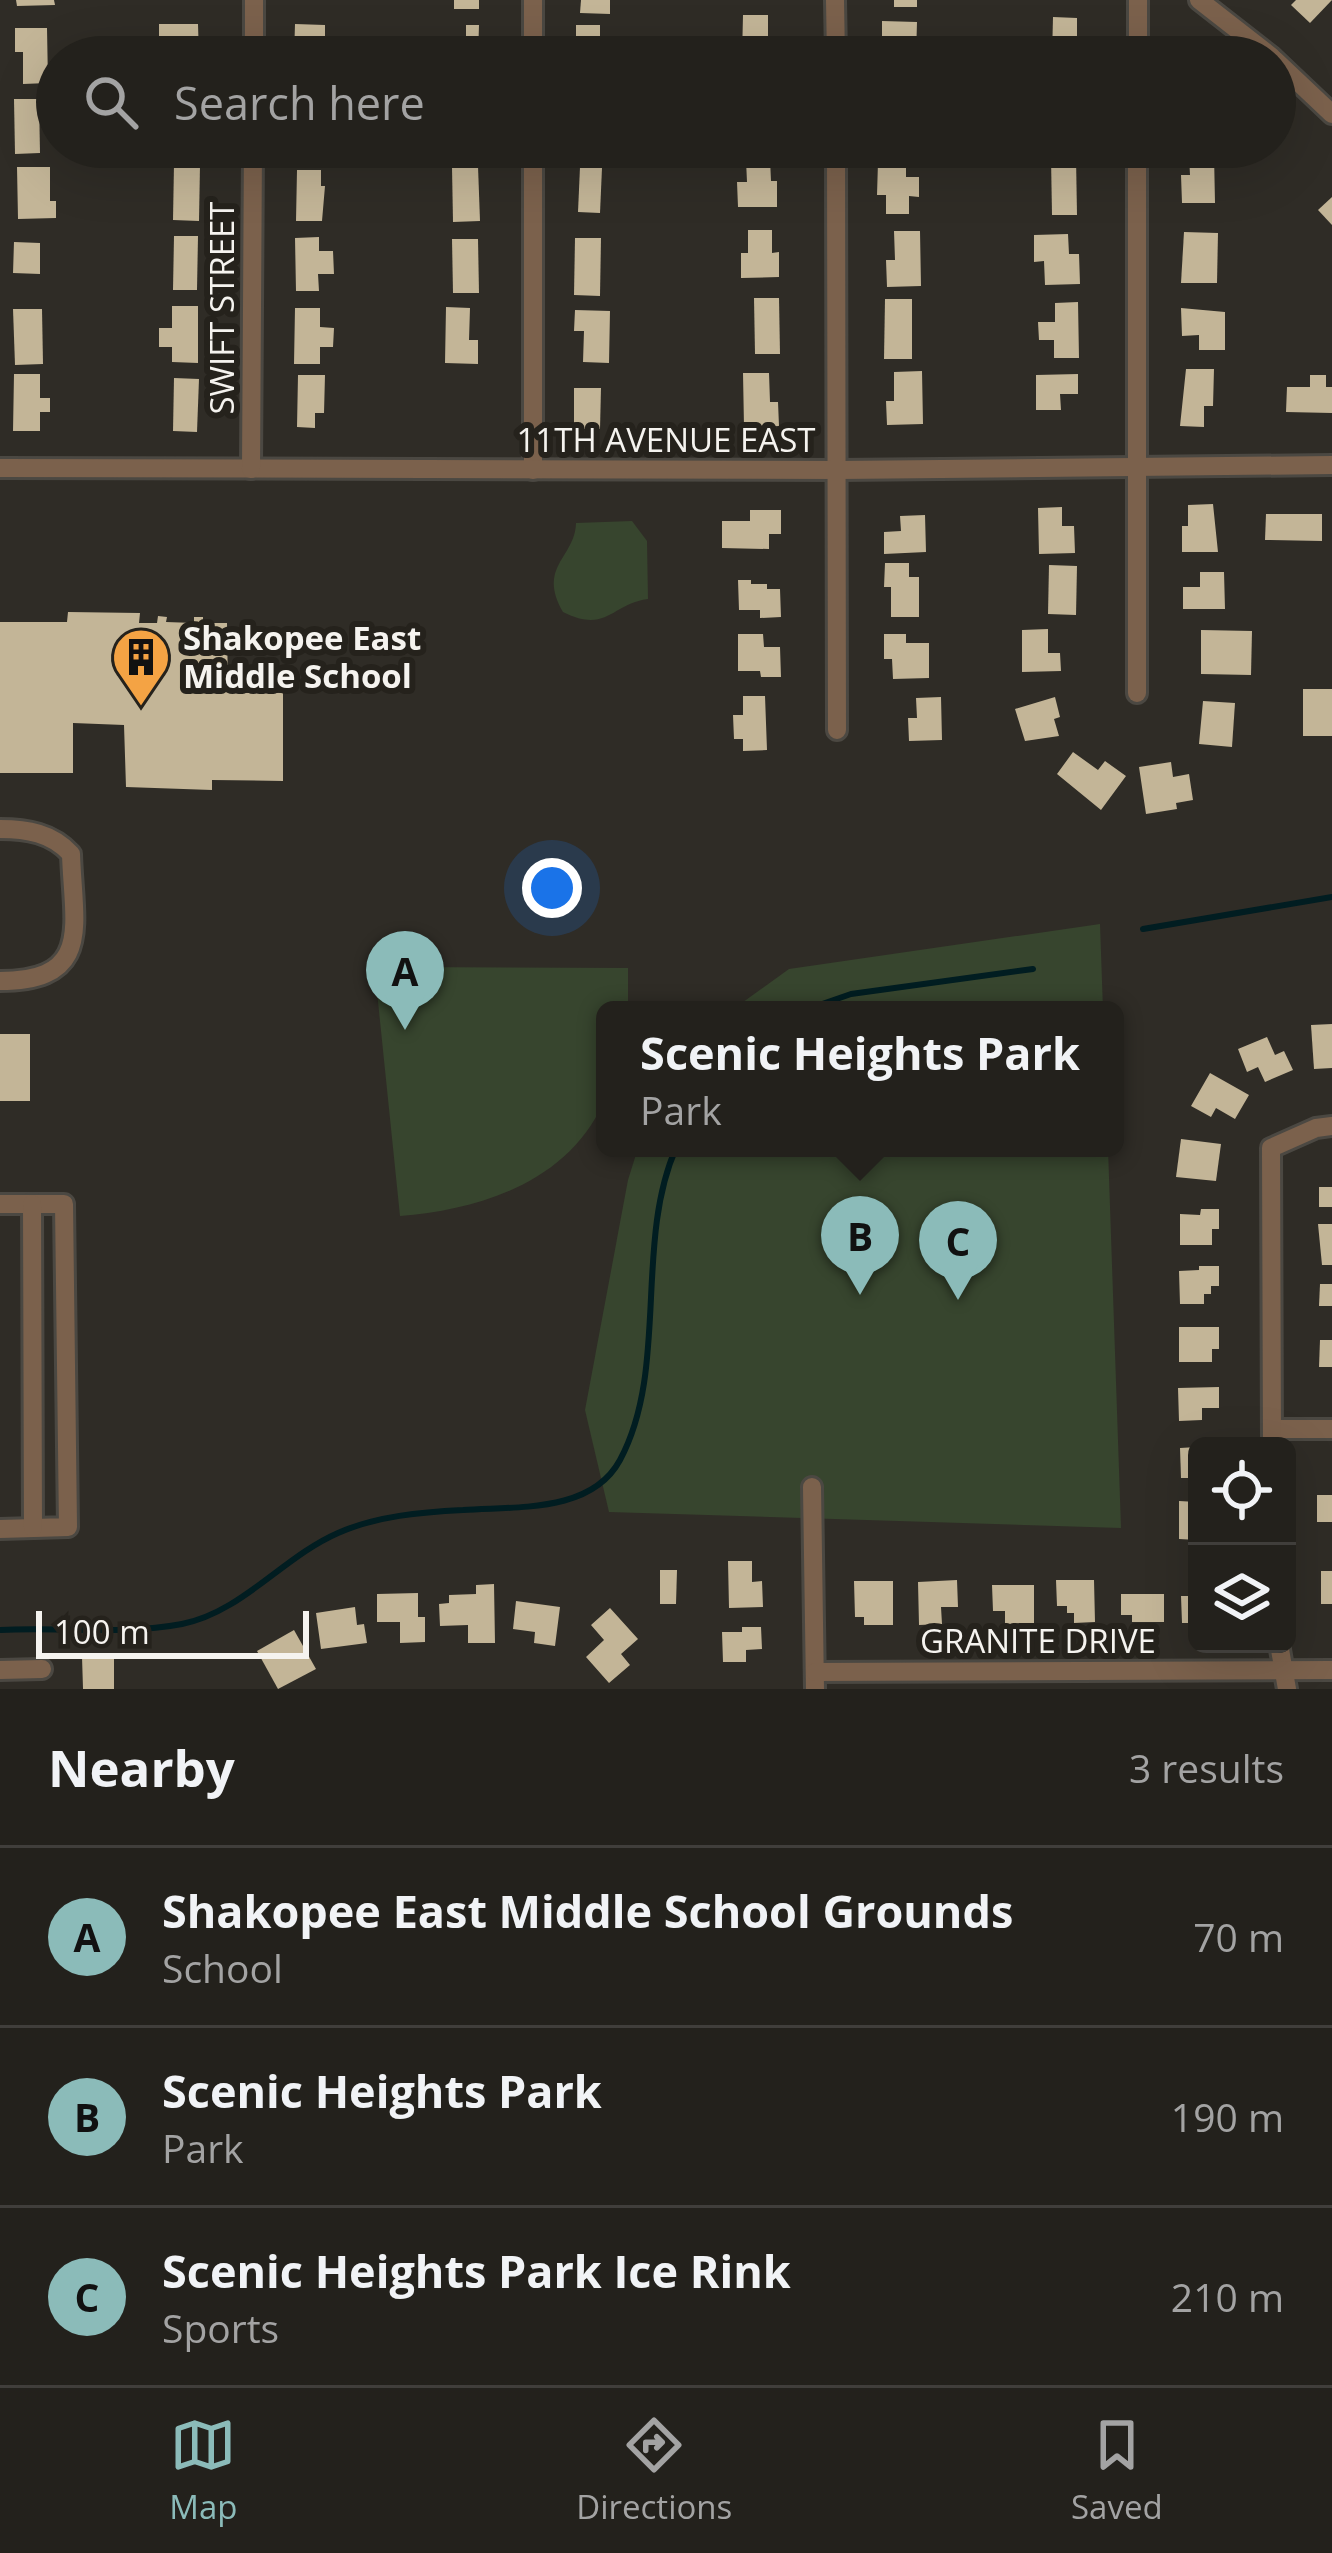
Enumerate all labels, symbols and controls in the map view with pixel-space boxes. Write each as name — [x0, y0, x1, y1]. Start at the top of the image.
search box — [36, 36, 1296, 168]
icon: search — [78, 69, 144, 135]
text: Search here — [174, 72, 425, 133]
street label: SWIFT STREET — [199, 201, 244, 415]
street label: 11TH AVENUE EAST — [517, 417, 815, 462]
place label: Shakopee East Middle School — [183, 615, 421, 698]
building icon: Shakopee East Middle School — [110, 626, 172, 708]
your location — [522, 858, 582, 918]
pin: A — [366, 931, 444, 1030]
popup — [596, 1001, 1124, 1157]
text: Scenic Heights Park — [640, 1022, 1080, 1083]
text: Park — [640, 1083, 722, 1136]
pin: B — [821, 1196, 899, 1295]
pin: C — [919, 1201, 997, 1300]
map controls — [1188, 1437, 1296, 1653]
button: locate — [1188, 1437, 1296, 1545]
button: layers — [1188, 1545, 1296, 1653]
scale bar — [36, 1605, 309, 1658]
text: 100 m — [54, 1609, 150, 1654]
street label: GRANITE DRIVE — [920, 1618, 1156, 1663]
text: Nearby — [48, 1732, 235, 1802]
text: 3 results — [1129, 1741, 1284, 1794]
text: Shakopee East Middle School Grounds — [162, 1880, 1013, 1941]
text: A — [74, 1910, 100, 1963]
text: 70 m — [1193, 1910, 1284, 1963]
text: School — [162, 1941, 283, 1994]
text: Scenic Heights Park — [162, 2060, 602, 2121]
text: B — [74, 2090, 100, 2143]
text: 190 m — [1171, 2090, 1284, 2143]
text: Park — [162, 2121, 244, 2174]
text: Scenic Heights Park Ice Rink — [162, 2240, 791, 2301]
text: C — [75, 2270, 99, 2323]
text: 210 m — [1171, 2270, 1284, 2323]
text: Sports — [162, 2301, 279, 2354]
tab: Map — [169, 2412, 238, 2529]
tab: Directions — [576, 2412, 732, 2529]
tab: Saved — [1071, 2412, 1163, 2529]

